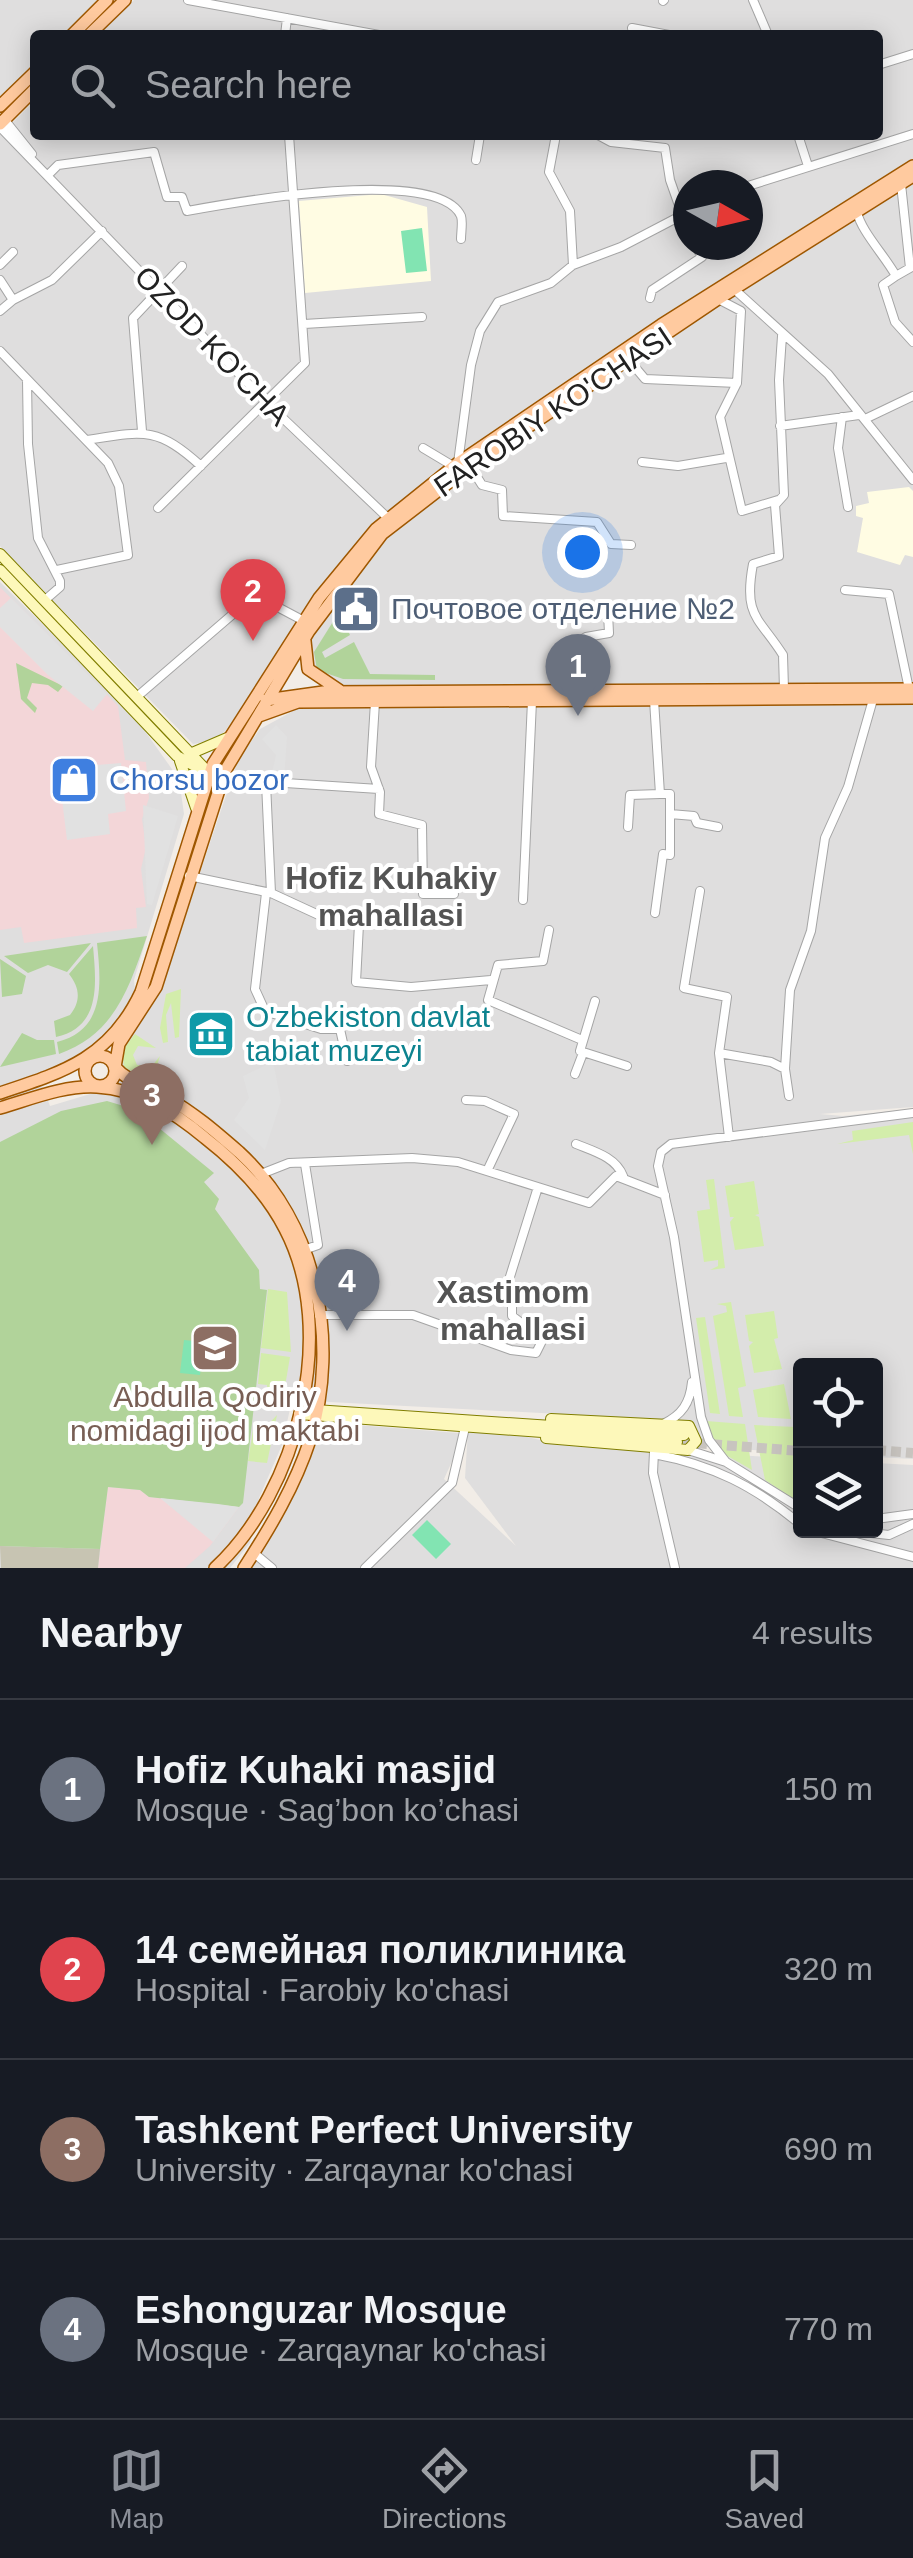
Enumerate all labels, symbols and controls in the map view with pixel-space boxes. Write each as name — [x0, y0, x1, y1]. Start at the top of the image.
search box — [30, 30, 883, 140]
icon: search — [65, 58, 120, 113]
text: Search here — [145, 64, 352, 106]
north arrow — [673, 170, 763, 260]
street label: OZOD KO'CHA — [128, 260, 296, 432]
street label: FAROBIY KO'CHASI — [428, 320, 677, 503]
your location — [557, 527, 608, 578]
pin: 2 — [220, 558, 286, 641]
public building icon: Почтовое отделение №2 — [330, 583, 382, 635]
place label: Почтовое отделение №2 — [391, 592, 735, 625]
pin: 1 — [546, 634, 610, 716]
shop icon: Chorsu bozor — [48, 754, 100, 806]
place label: Chorsu bozor — [109, 763, 289, 796]
district label: Hofiz Kuhakiy mahallasi — [285, 860, 497, 933]
place label: O'zbekiston davlat tabiat muzeyi — [246, 1000, 491, 1067]
museum icon: O'zbekiston davlat tabiat muzeyi — [185, 1008, 237, 1060]
pin: 3 — [120, 1062, 184, 1145]
pin: 4 — [314, 1248, 380, 1331]
district label: Xastimom mahallasi — [437, 1274, 589, 1347]
school or university icon: Abdulla Qodiriy nomidagi ijod maktabi — [189, 1322, 241, 1374]
map controls — [793, 1358, 883, 1538]
button: locate — [793, 1358, 883, 1448]
place label: Abdulla Qodiriy nomidagi ijod maktabi — [70, 1380, 360, 1447]
button: layers — [793, 1448, 883, 1538]
text: Nearby — [40, 1609, 182, 1656]
text: 4 results — [752, 1615, 873, 1651]
text: Hofiz Kuhaki masjid — [135, 1749, 496, 1791]
text: 1 — [64, 1771, 81, 1807]
text: 150 m — [784, 1771, 873, 1807]
text: Mosque · Sag’bon ko’chasi — [135, 1792, 519, 1828]
text: 14 семейная поликлиника — [135, 1929, 625, 1971]
text: 2 — [64, 1951, 81, 1987]
text: 320 m — [784, 1951, 873, 1987]
text: Hospital · Farobiy ko'chasi — [135, 1972, 509, 2008]
text: Tashkent Perfect University — [135, 2109, 633, 2151]
text: 3 — [64, 2131, 81, 2167]
text: 690 m — [784, 2131, 873, 2167]
text: University · Zarqaynar ko'chasi — [135, 2152, 573, 2188]
text: Eshonguzar Mosque — [135, 2289, 507, 2331]
text: 4 — [64, 2311, 81, 2347]
text: 770 m — [784, 2311, 873, 2347]
text: Mosque · Zarqaynar ko'chasi — [135, 2332, 547, 2368]
tab: Map — [109, 2443, 164, 2535]
tab: Directions — [382, 2443, 507, 2535]
tab: Saved — [725, 2443, 804, 2535]

